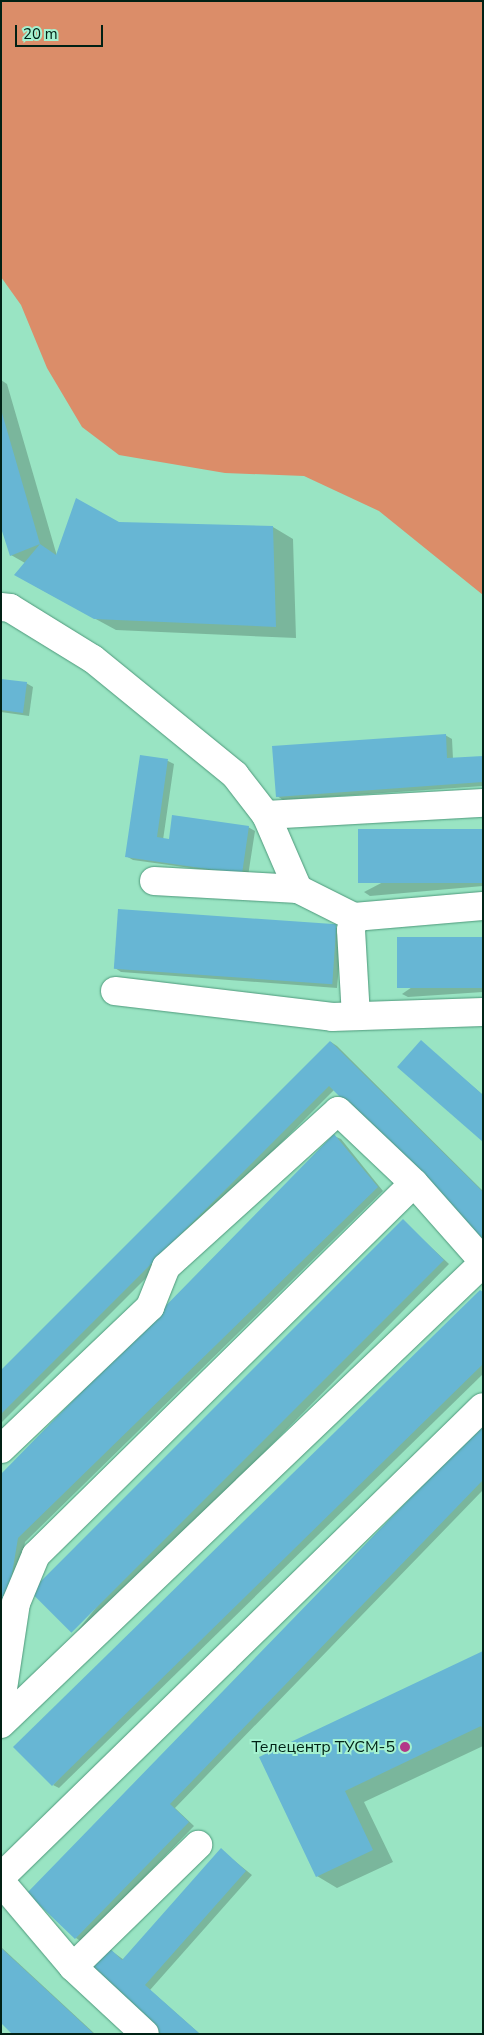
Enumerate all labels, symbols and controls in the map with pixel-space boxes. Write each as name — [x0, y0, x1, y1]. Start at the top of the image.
scale bar — [18, 15, 105, 47]
text: 20 m — [23, 24, 58, 44]
place label: Телецентр ТУСМ-5 — [251, 1737, 395, 1757]
marker: Телецентр ТУСМ-5 — [399, 1741, 411, 1753]

